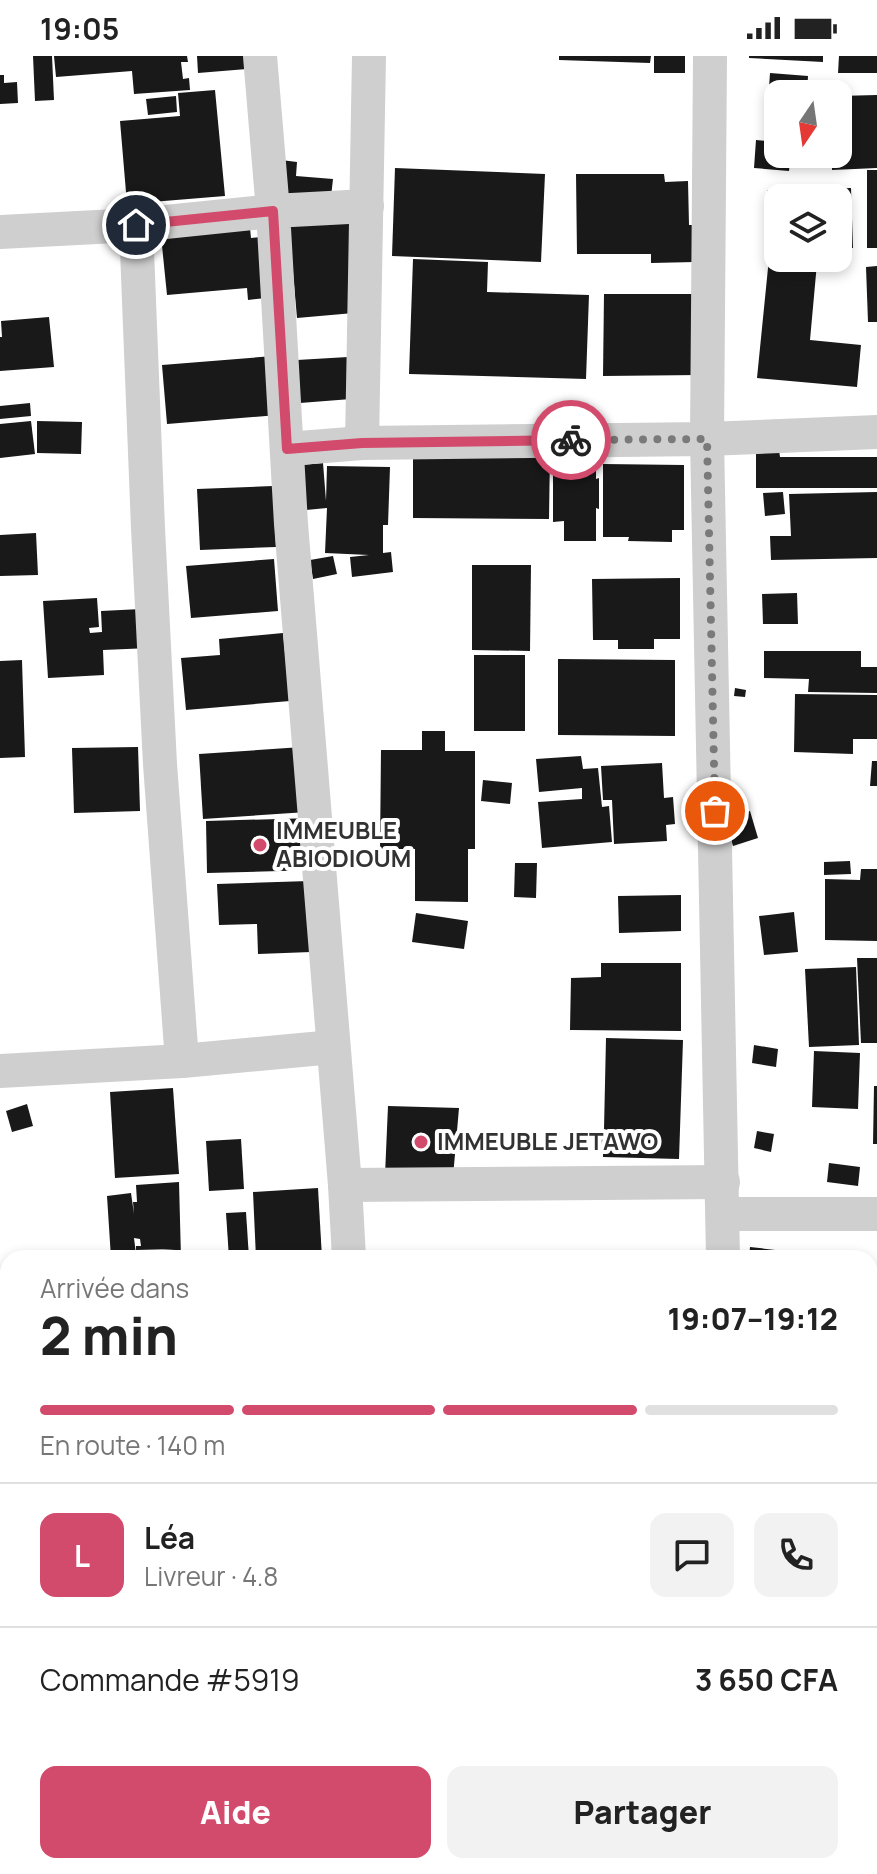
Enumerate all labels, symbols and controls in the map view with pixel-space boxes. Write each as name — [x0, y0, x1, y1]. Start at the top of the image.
text: 19:05 — [40, 8, 119, 49]
north arrow — [764, 80, 852, 168]
map controls — [764, 80, 852, 272]
button: layers — [764, 184, 852, 272]
pin — [102, 191, 170, 259]
icon: home — [114, 203, 158, 247]
courier — [531, 400, 611, 480]
icon: bike — [549, 418, 593, 462]
pin — [681, 777, 749, 845]
icon: bag — [693, 789, 737, 833]
place label: IMMEUBLE ABIODIOUM — [276, 813, 411, 874]
marker: IMMEUBLE ABIODIOUM — [251, 836, 269, 854]
place label: IMMEUBLE JETAWO — [437, 1124, 658, 1157]
marker: IMMEUBLE JETAWO — [412, 1133, 430, 1151]
text: Arrivée dans — [40, 1270, 189, 1306]
text: 19:07–19:12 — [668, 1298, 838, 1339]
text: 2 min — [40, 1300, 178, 1371]
text: En route · 140 m — [40, 1427, 225, 1463]
button: chat — [650, 1513, 734, 1597]
button: phone — [754, 1513, 838, 1597]
text: Léa — [144, 1517, 195, 1558]
text: L — [74, 1535, 90, 1576]
text: Livreur · 4.8 — [144, 1558, 278, 1594]
text: Commande #5919 — [40, 1659, 300, 1700]
text: 3 650 CFA — [695, 1659, 838, 1700]
button: Aide — [40, 1766, 431, 1858]
button: Partager — [447, 1766, 838, 1858]

